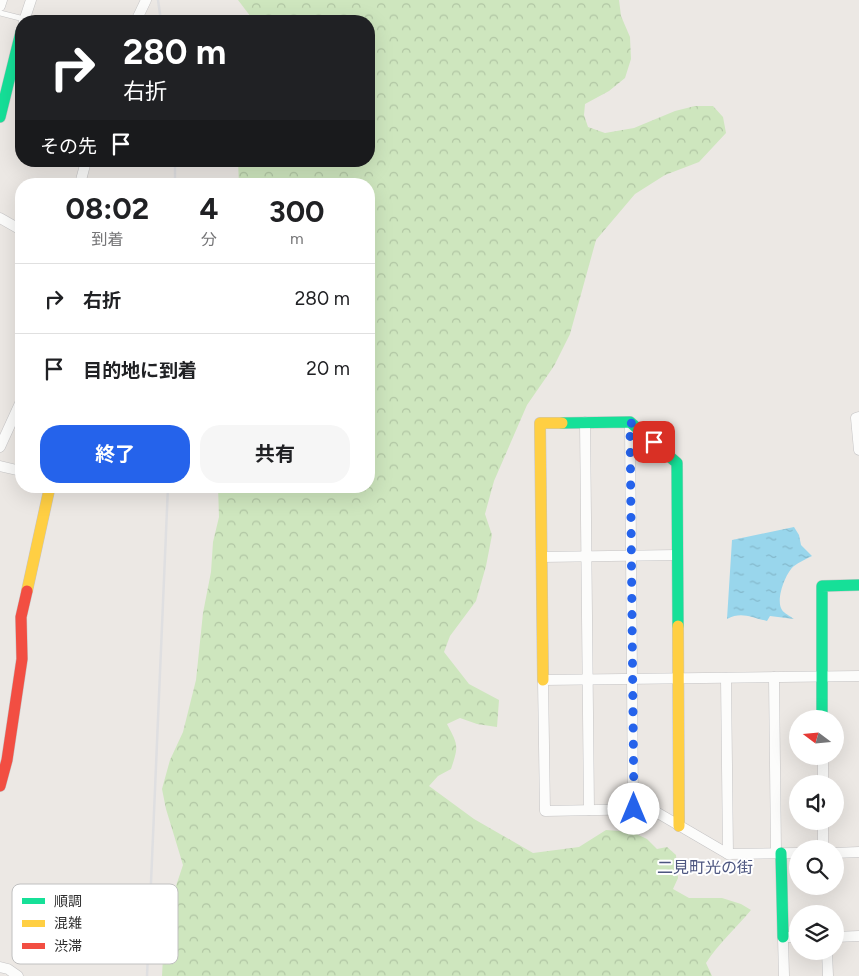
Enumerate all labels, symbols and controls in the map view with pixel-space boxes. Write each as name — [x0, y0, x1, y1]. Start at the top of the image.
text: 280 m — [123, 31, 226, 73]
icon: right — [40, 35, 105, 100]
text: 右折 — [123, 78, 167, 105]
icon: arrive — [107, 130, 135, 158]
text: その先 — [40, 135, 97, 158]
text: 08:02 — [65, 190, 149, 227]
text: 4 — [200, 190, 219, 227]
text: 300 — [269, 193, 325, 230]
text: m — [290, 229, 304, 248]
text: 到着 — [91, 230, 123, 249]
text: 分 — [201, 230, 217, 249]
icon: right — [40, 285, 68, 313]
text: 280 m — [295, 287, 350, 310]
text: 右折 — [83, 289, 121, 312]
icon: arrive — [40, 355, 68, 383]
text: 20 m — [306, 357, 350, 380]
text: 目的地に到着 — [83, 359, 197, 382]
pin — [633, 421, 675, 463]
button: 終了 — [40, 425, 190, 483]
button: 共有 — [200, 425, 350, 483]
icon: arrive — [640, 428, 668, 456]
north arrow — [789, 710, 844, 765]
map controls — [789, 710, 844, 960]
button: sound — [789, 775, 844, 830]
position arrow — [607, 782, 659, 834]
button: search — [789, 840, 844, 895]
district label: 二見町光の街 — [657, 858, 753, 877]
legend — [12, 884, 178, 964]
text: 順調 — [54, 893, 82, 910]
button: layers — [789, 905, 844, 960]
text: 混雑 — [54, 915, 82, 932]
text: 渋滞 — [54, 938, 82, 955]

